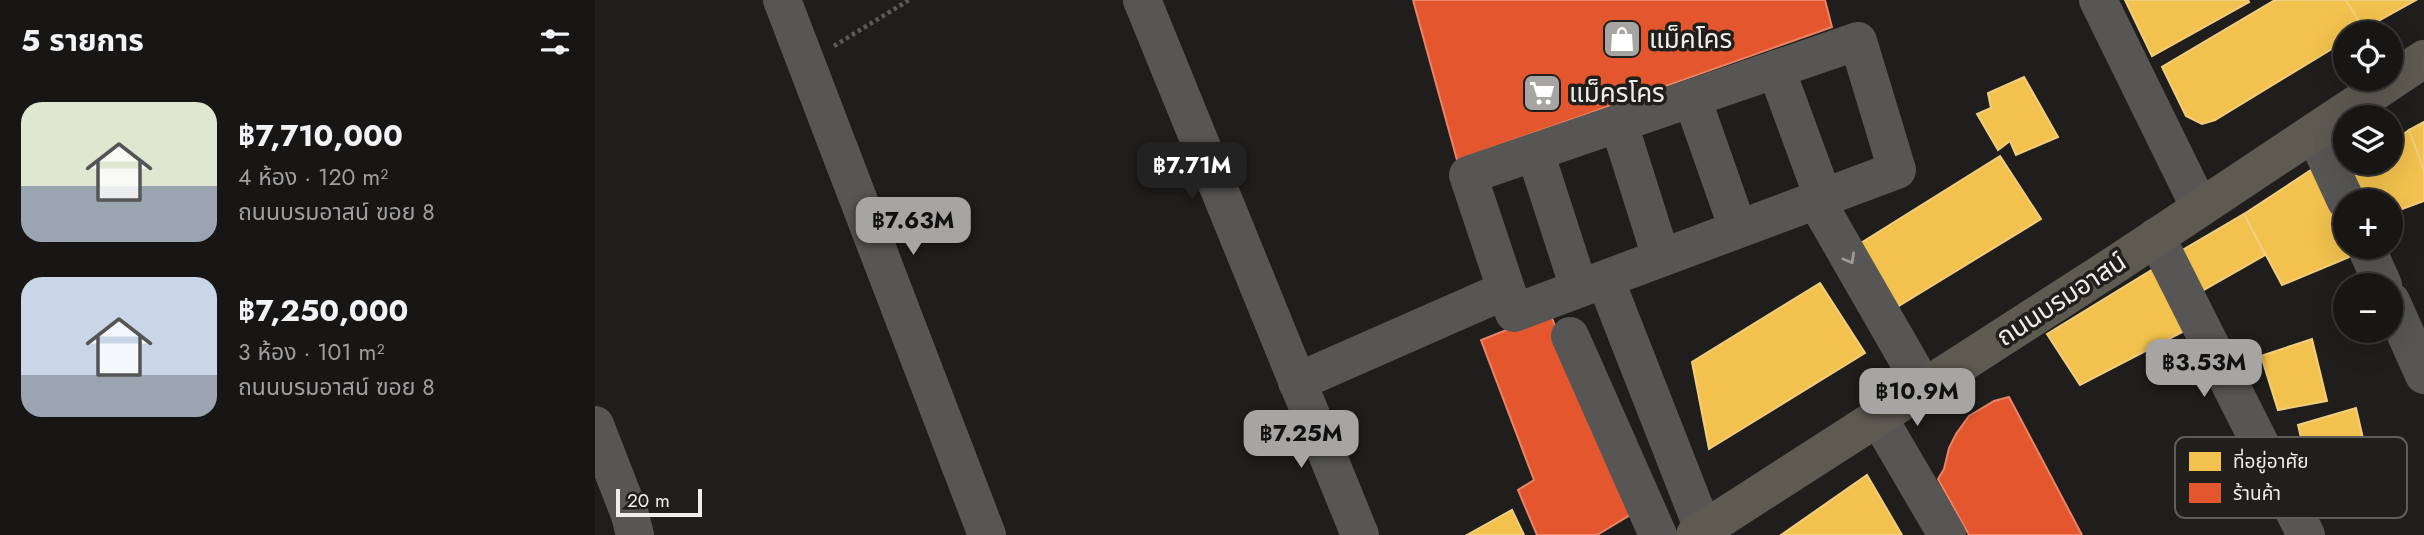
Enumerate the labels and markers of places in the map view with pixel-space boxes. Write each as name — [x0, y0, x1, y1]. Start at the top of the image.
shop icon: แม็คโคร — [1601, 18, 1643, 60]
place label: แม็คโคร — [1649, 20, 1732, 58]
supermarket icon: แม็ครโคร — [1521, 72, 1563, 114]
place label: แม็ครโคร — [1569, 74, 1665, 112]
pin: ฿7.71M — [1135, 142, 1249, 202]
pin: ฿7.63M — [856, 198, 970, 257]
pin: ฿3.53M — [2147, 340, 2261, 399]
pin: ฿10.9M — [1860, 368, 1974, 428]
pin: ฿7.25M — [1244, 410, 1358, 470]

